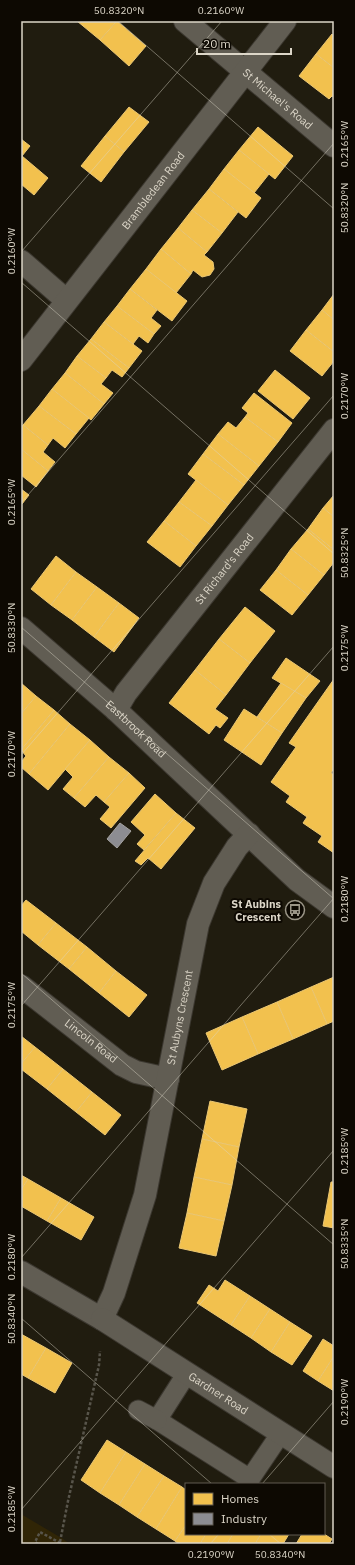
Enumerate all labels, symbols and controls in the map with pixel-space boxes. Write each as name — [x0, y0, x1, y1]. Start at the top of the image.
text: 50.8320°N — [94, 4, 144, 17]
text: 0.2160°W — [198, 4, 244, 17]
scale bar — [197, 30, 291, 56]
text: 20 m — [203, 36, 231, 51]
street label: St Michael's Road — [240, 65, 316, 132]
text: 0.2165°W — [338, 121, 351, 167]
street label: Brambledean Road — [119, 149, 188, 232]
text: 50.8320°N — [338, 183, 351, 233]
text: 0.2160°W — [5, 228, 18, 274]
text: 0.2170°W — [338, 373, 351, 419]
text: 0.2165°W — [5, 479, 18, 525]
text: 50.8325°N — [338, 528, 351, 578]
street label: St Richard's Road — [192, 531, 257, 607]
text: 50.8330°N — [5, 603, 18, 653]
text: 0.2175°W — [338, 625, 351, 671]
street label: Eastbrook Road — [103, 697, 169, 761]
text: 0.2170°W — [5, 731, 18, 777]
text: 0.2180°W — [338, 876, 351, 922]
place label: St Aubins Crescent — [231, 897, 281, 924]
bus stop icon: St Aubins Crescent — [284, 899, 306, 921]
street label: St Aubyns Crescent — [164, 969, 196, 1066]
text: 0.2175°W — [5, 982, 18, 1028]
street label: Lincoln Road — [62, 1016, 120, 1066]
text: 0.2185°W — [338, 1128, 351, 1174]
text: 50.8335°N — [338, 1219, 351, 1269]
text: 0.2180°W — [5, 1234, 18, 1280]
text: 50.8340°N — [5, 1294, 18, 1344]
street label: Gardner Road — [186, 1369, 251, 1417]
text: 0.2190°W — [338, 1379, 351, 1425]
legend — [185, 1483, 325, 1535]
text: 0.2185°W — [5, 1486, 18, 1532]
text: Homes — [221, 1491, 259, 1506]
text: Industry — [221, 1511, 267, 1526]
text: 0.2190°W — [188, 1548, 234, 1561]
text: 50.8340°N — [255, 1548, 305, 1561]

